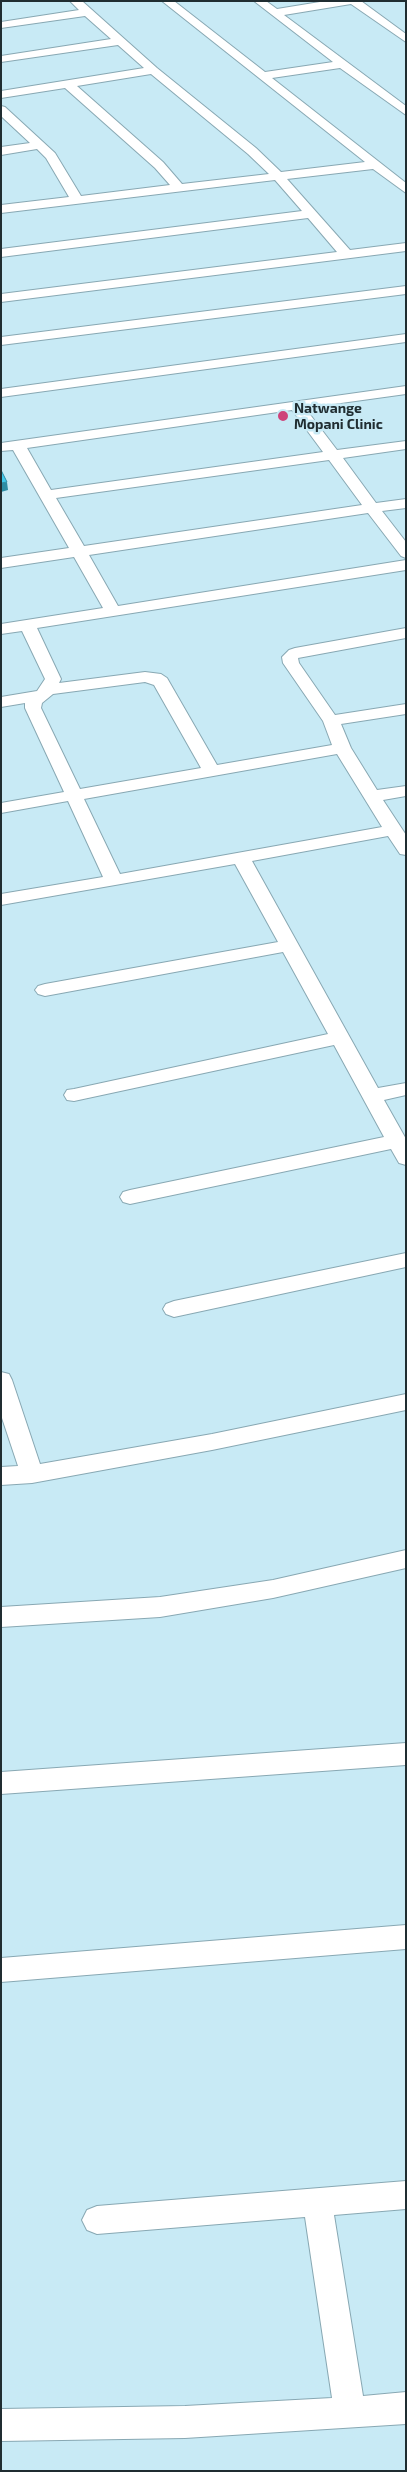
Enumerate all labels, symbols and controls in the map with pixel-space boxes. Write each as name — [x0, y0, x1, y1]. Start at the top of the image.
place label: Natwange Mopani Clinic — [294, 400, 383, 432]
marker: Natwange Mopani Clinic — [276, 409, 290, 423]

